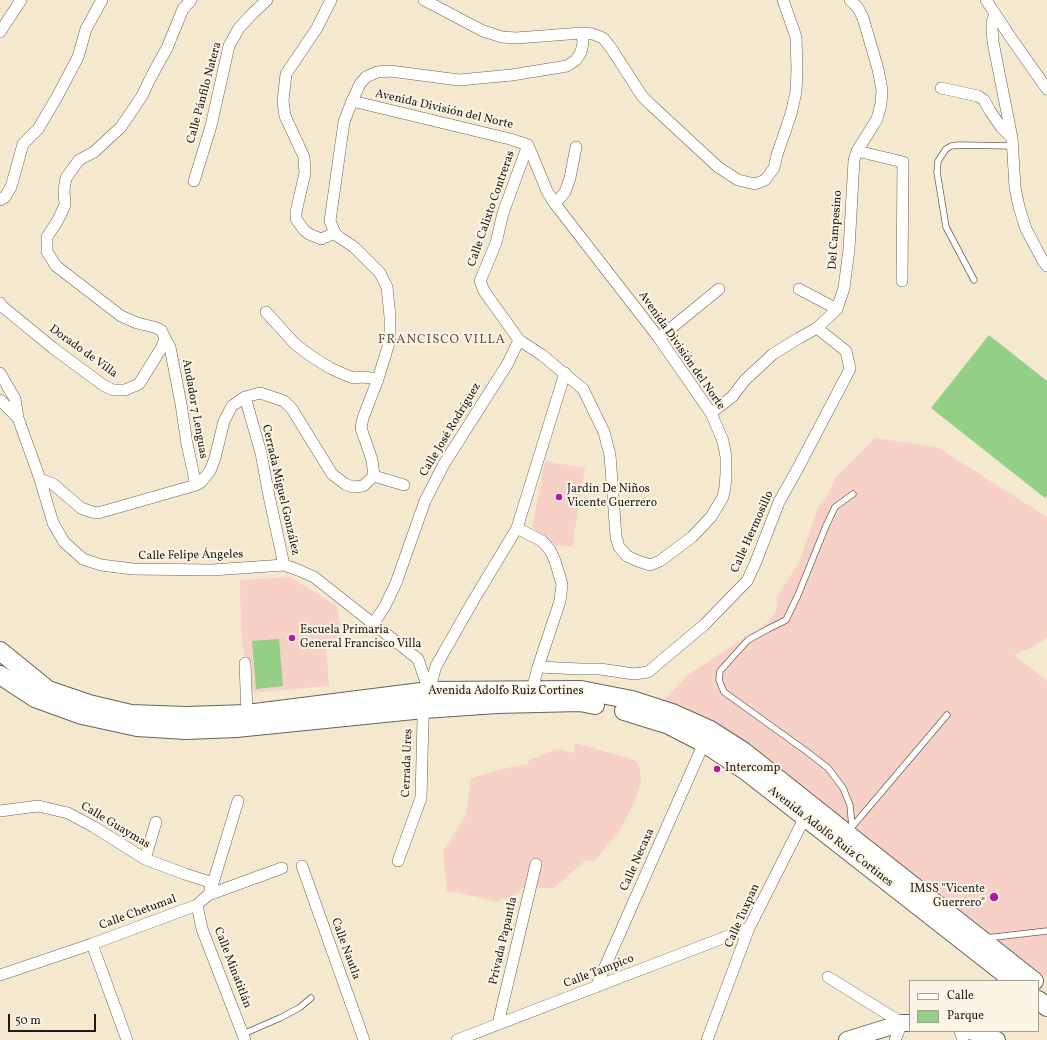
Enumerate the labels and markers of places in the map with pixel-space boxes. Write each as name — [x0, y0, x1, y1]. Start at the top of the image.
place label: Jardin De Niños Vicente Guerrero — [567, 483, 657, 511]
marker: Jardin De Niños Vicente Guerrero — [554, 492, 564, 502]
place label: Escuela Primaria General Francisco Villa — [300, 624, 421, 652]
marker: Escuela Primaria General Francisco Villa — [287, 633, 297, 643]
place label: Intercomp — [725, 762, 780, 776]
marker: Intercomp — [712, 764, 722, 774]
place label: IMSS "Vicente Guerrero" — [910, 883, 985, 911]
marker: IMSS "Vicente Guerrero" — [988, 891, 1000, 903]

